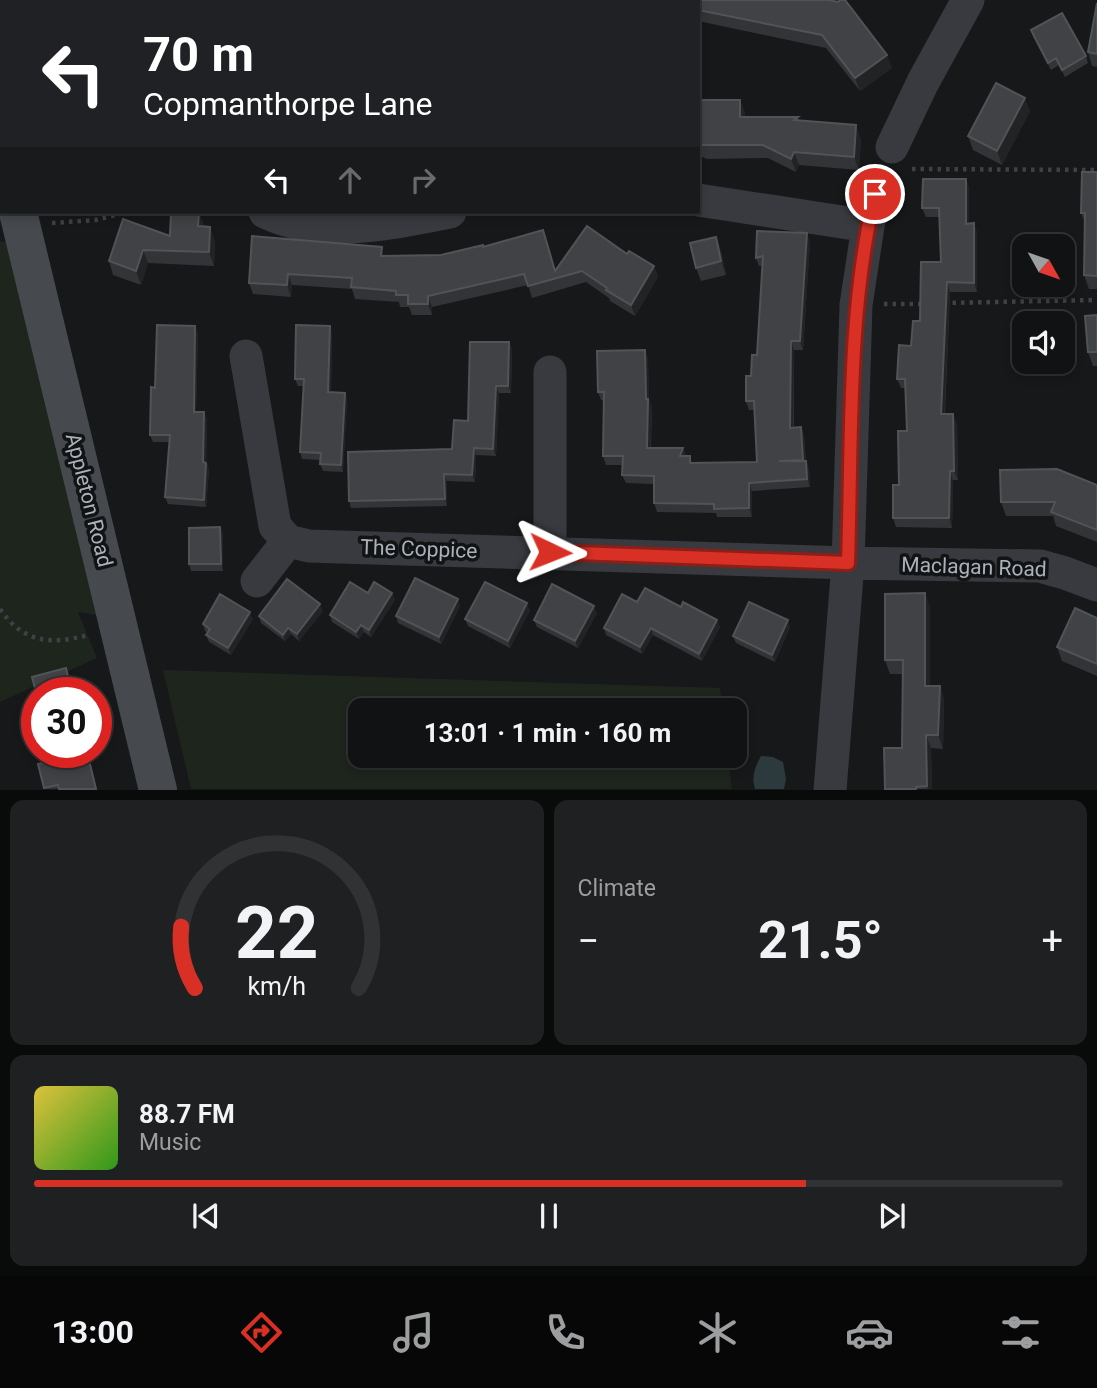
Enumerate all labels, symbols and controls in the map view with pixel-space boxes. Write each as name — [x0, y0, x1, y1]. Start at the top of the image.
text: 70 m — [143, 26, 254, 83]
icon: left — [28, 28, 119, 119]
text: Copmanthorpe Lane — [143, 85, 433, 123]
icon: left — [258, 161, 296, 199]
icon: ahead — [331, 161, 369, 199]
icon: right — [404, 161, 442, 199]
pin — [845, 164, 905, 224]
icon: arrive — [856, 175, 894, 213]
north arrow — [1012, 234, 1074, 298]
map controls — [1012, 234, 1075, 374]
button: sound — [1012, 311, 1075, 374]
street label: Appleton Road — [61, 431, 117, 569]
position arrow — [513, 515, 587, 589]
street label: The Coppice — [360, 535, 478, 563]
street label: Maclagan Road — [901, 552, 1047, 582]
speed limit sign: 30 — [21, 677, 112, 768]
text: 13:01 · 1 min · 160 m — [424, 718, 671, 748]
text: Climate — [578, 875, 656, 902]
text: 22 — [235, 891, 319, 977]
text: 21.5° — [758, 910, 883, 971]
text: − — [578, 919, 599, 963]
text: + — [1041, 919, 1063, 963]
text: km/h — [247, 972, 306, 1001]
text: 88.7 FM — [139, 1099, 235, 1129]
text: Music — [139, 1129, 201, 1156]
icon: previous — [187, 1197, 225, 1235]
icon: pause — [530, 1197, 568, 1235]
icon: next — [873, 1197, 911, 1235]
icon: directions — [237, 1308, 286, 1357]
icon: music — [389, 1308, 438, 1357]
icon: phone — [541, 1308, 590, 1357]
icon: climate — [693, 1308, 742, 1357]
icon: car — [845, 1308, 894, 1357]
icon: filters — [996, 1308, 1045, 1357]
text: 13:00 — [51, 1313, 134, 1351]

